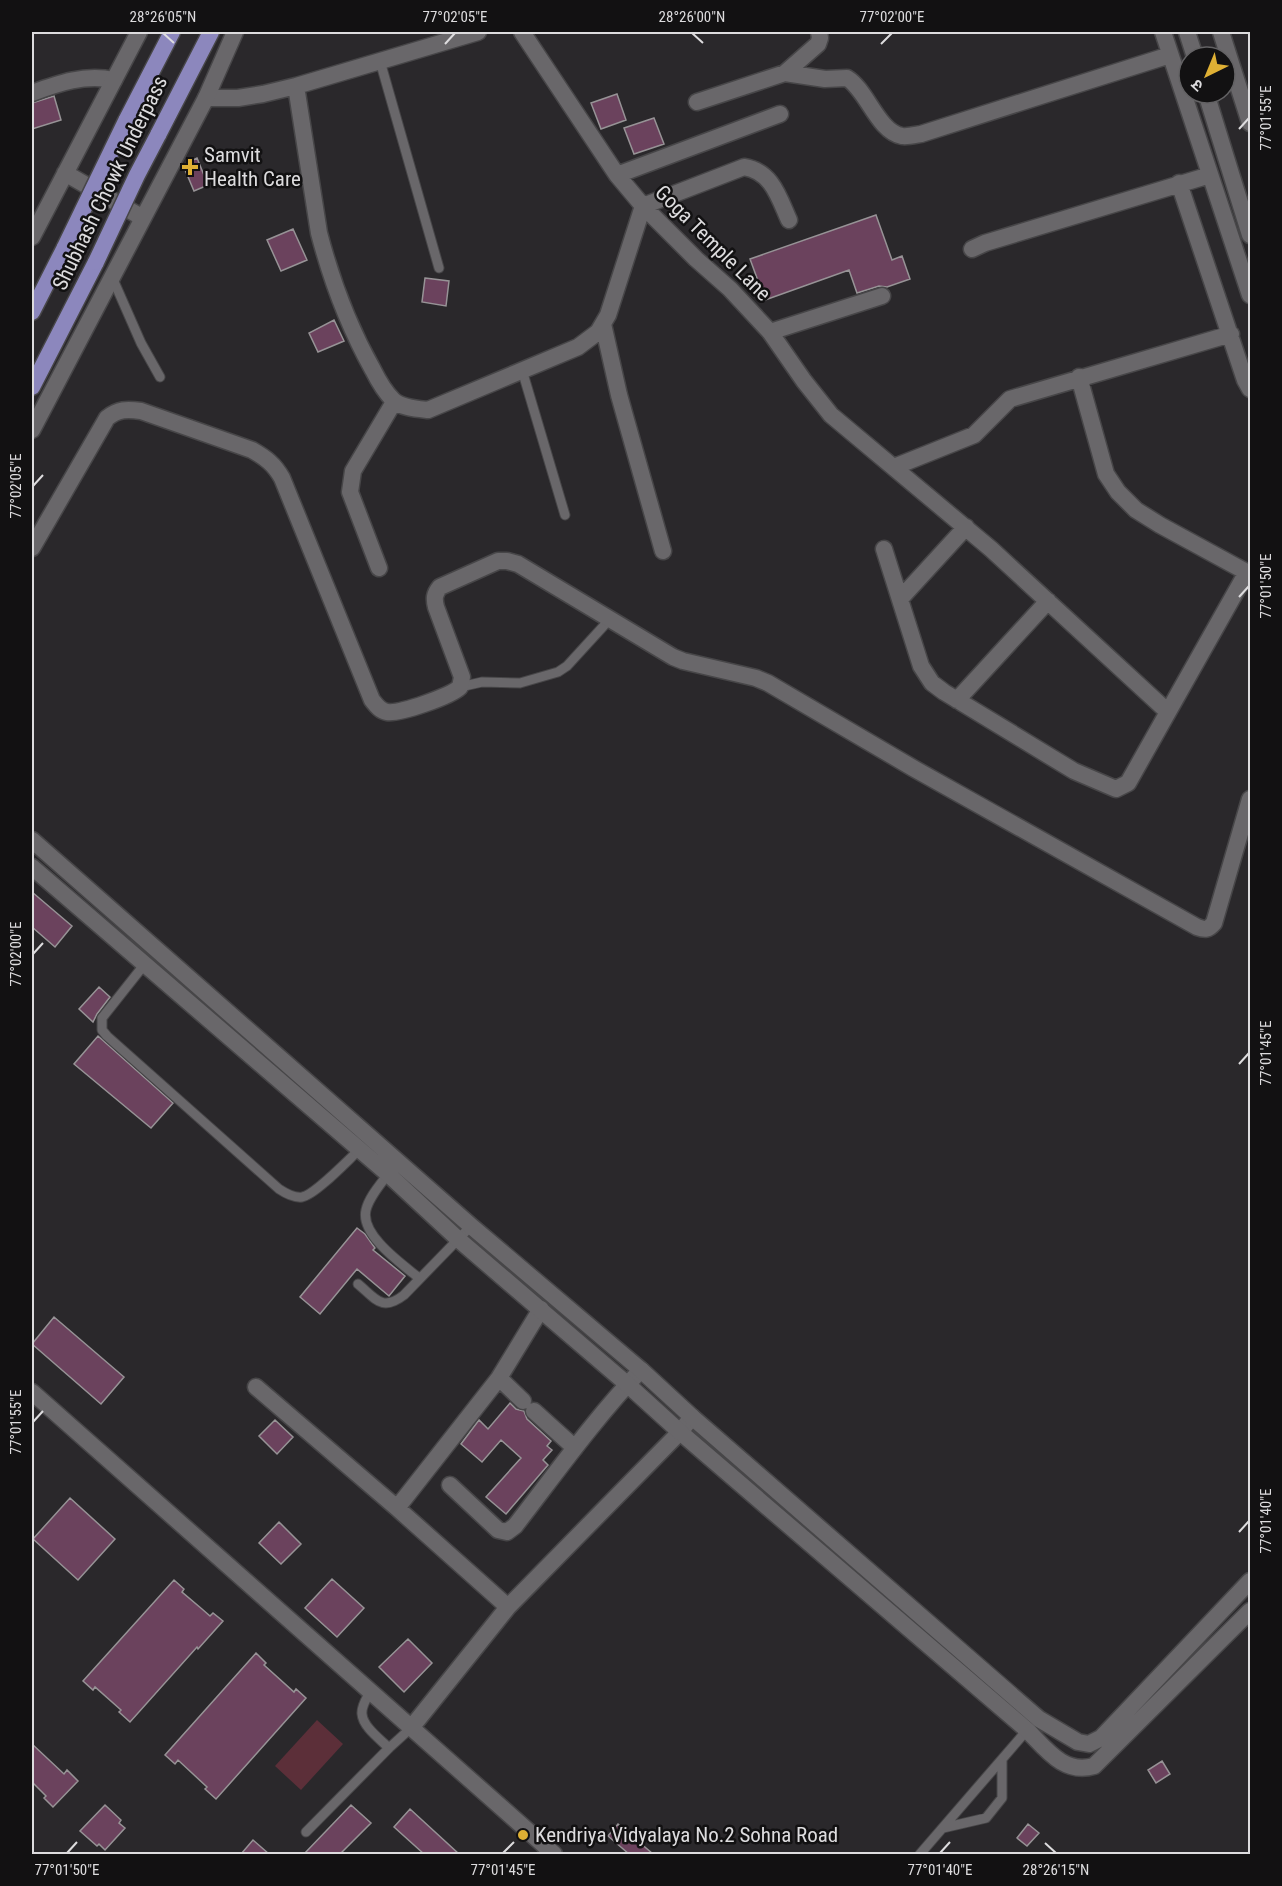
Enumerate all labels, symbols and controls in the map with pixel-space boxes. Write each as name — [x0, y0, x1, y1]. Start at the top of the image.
text: 28°26'05"N — [130, 8, 196, 26]
text: 77°02'05"E — [423, 8, 487, 26]
text: 28°26'00"N — [659, 8, 725, 26]
text: 77°02'00"E — [860, 8, 924, 26]
north arrow — [1177, 45, 1237, 105]
street label: Shubhash Chowk Underpass — [48, 72, 172, 294]
text: उ — [1187, 75, 1207, 96]
text: 77°01'55"E — [1257, 86, 1275, 150]
place label: Samvit Health Care — [204, 143, 301, 191]
marker: Samvit Health Care — [181, 158, 199, 176]
street label: Goga Temple Lane — [650, 180, 776, 306]
text: 77°02'05"E — [7, 454, 25, 518]
text: 77°01'50"E — [1257, 554, 1275, 618]
text: 77°02'00"E — [7, 922, 25, 986]
text: 77°01'45"E — [1257, 1021, 1275, 1085]
text: 77°01'55"E — [7, 1390, 25, 1454]
text: 77°01'40"E — [1257, 1489, 1275, 1553]
place label: Kendriya Vidyalaya No.2 Sohna Road — [535, 1823, 838, 1847]
marker: Kendriya Vidyalaya No.2 Sohna Road — [516, 1828, 530, 1842]
text: 77°01'50"E — [35, 1861, 99, 1879]
text: 77°01'45"E — [471, 1861, 535, 1879]
text: 77°01'40"E — [908, 1861, 972, 1879]
text: 28°26'15"N — [1023, 1861, 1089, 1879]

